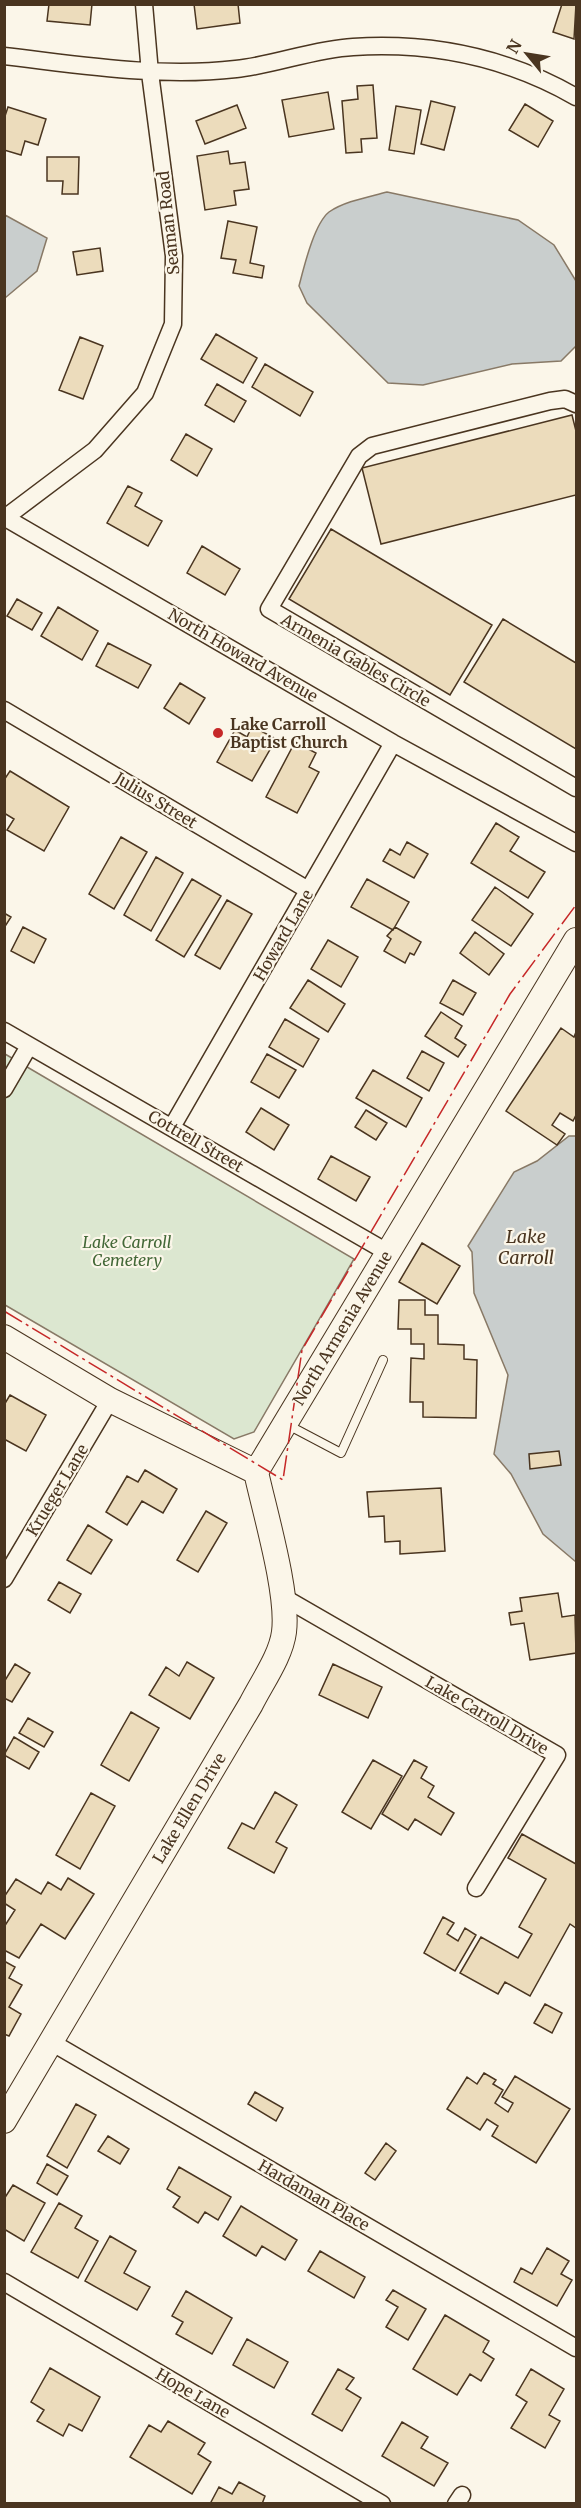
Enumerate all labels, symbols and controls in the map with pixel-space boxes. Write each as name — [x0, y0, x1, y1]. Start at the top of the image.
north arrow — [497, 24, 557, 84]
text: N — [502, 36, 526, 57]
street label: Seaman Road — [153, 170, 183, 276]
street label: North Howard Avenue — [165, 604, 321, 706]
street label: Armenia Gables Circle — [277, 609, 434, 711]
place label: Lake Carroll Baptist Church — [230, 714, 348, 752]
marker: Lake Carroll Baptist Church — [211, 726, 225, 740]
street label: Julius Street — [110, 767, 202, 833]
street label: Howard Lane — [249, 886, 317, 984]
street label: Cottrell Street — [145, 1106, 248, 1177]
water label: Lake Carroll — [498, 1225, 554, 1269]
park label: Lake Carroll Cemetery — [82, 1232, 172, 1270]
street label: North Armenia Avenue — [288, 1247, 396, 1409]
street label: Krueger Lane — [22, 1440, 92, 1540]
street label: Lake Carroll Drive — [422, 1672, 552, 1758]
street label: Lake Ellen Drive — [148, 1749, 230, 1867]
street label: Hardaman Place — [255, 2155, 373, 2235]
street label: Hope Lane — [152, 2364, 234, 2422]

